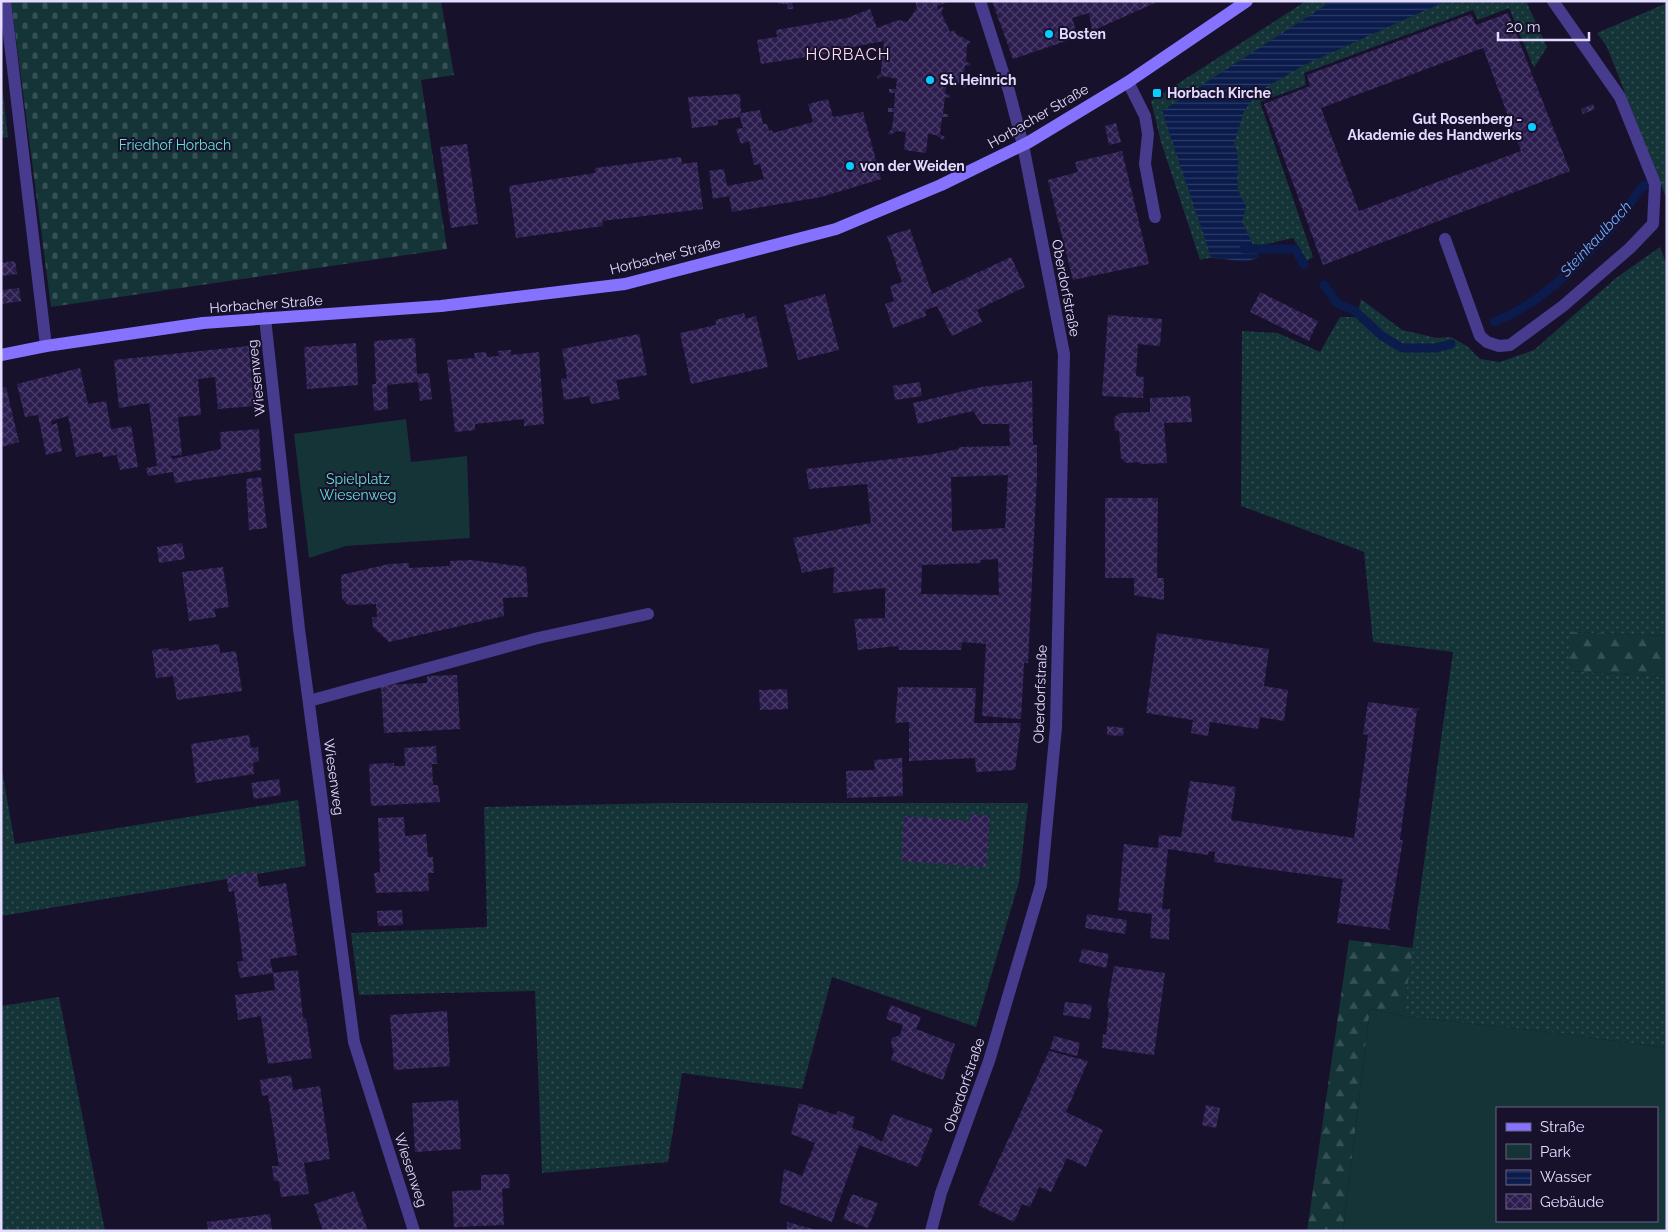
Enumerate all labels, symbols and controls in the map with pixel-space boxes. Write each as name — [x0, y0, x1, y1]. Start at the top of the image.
scale bar — [1498, 10, 1589, 42]
text: 20 m — [1506, 18, 1541, 36]
place label: Bosten — [1059, 26, 1106, 42]
marker: Bosten — [1043, 28, 1055, 40]
district label: HORBACH — [806, 45, 890, 64]
place label: St. Heinrich — [940, 72, 1016, 88]
marker: St. Heinrich — [924, 74, 936, 86]
street label: Horbacher Straße — [985, 81, 1091, 151]
place label: Horbach Kirche — [1167, 85, 1271, 101]
marker: Horbach Kirche — [1151, 87, 1163, 99]
place label: Gut Rosenberg - Akademie des Handwerks — [1348, 111, 1522, 143]
marker: Gut Rosenberg - Akademie des Handwerks — [1526, 121, 1538, 133]
park label: Friedhof Horbach — [119, 137, 231, 153]
place label: von der Weiden — [860, 158, 965, 174]
marker: von der Weiden — [844, 160, 856, 172]
water label: Steinkaulbach — [1556, 198, 1635, 281]
street label: Horbacher Straße — [608, 235, 722, 277]
street label: Oberdorfstraße — [1049, 238, 1083, 338]
street label: Horbacher Straße — [209, 292, 323, 316]
street label: Wiesenweg — [244, 339, 268, 417]
park label: Spielplatz Wiesenweg — [320, 471, 396, 503]
street label: Oberdorfstraße — [1030, 644, 1050, 744]
street label: Wiesenweg — [321, 738, 347, 816]
street label: Oberdorfstraße — [940, 1036, 988, 1134]
legend — [1496, 1107, 1658, 1222]
text: Straße — [1540, 1118, 1585, 1136]
street label: Wiesenweg — [392, 1131, 430, 1209]
text: Park — [1540, 1143, 1571, 1161]
text: Wasser — [1540, 1168, 1592, 1186]
text: Gebäude — [1540, 1193, 1604, 1211]

